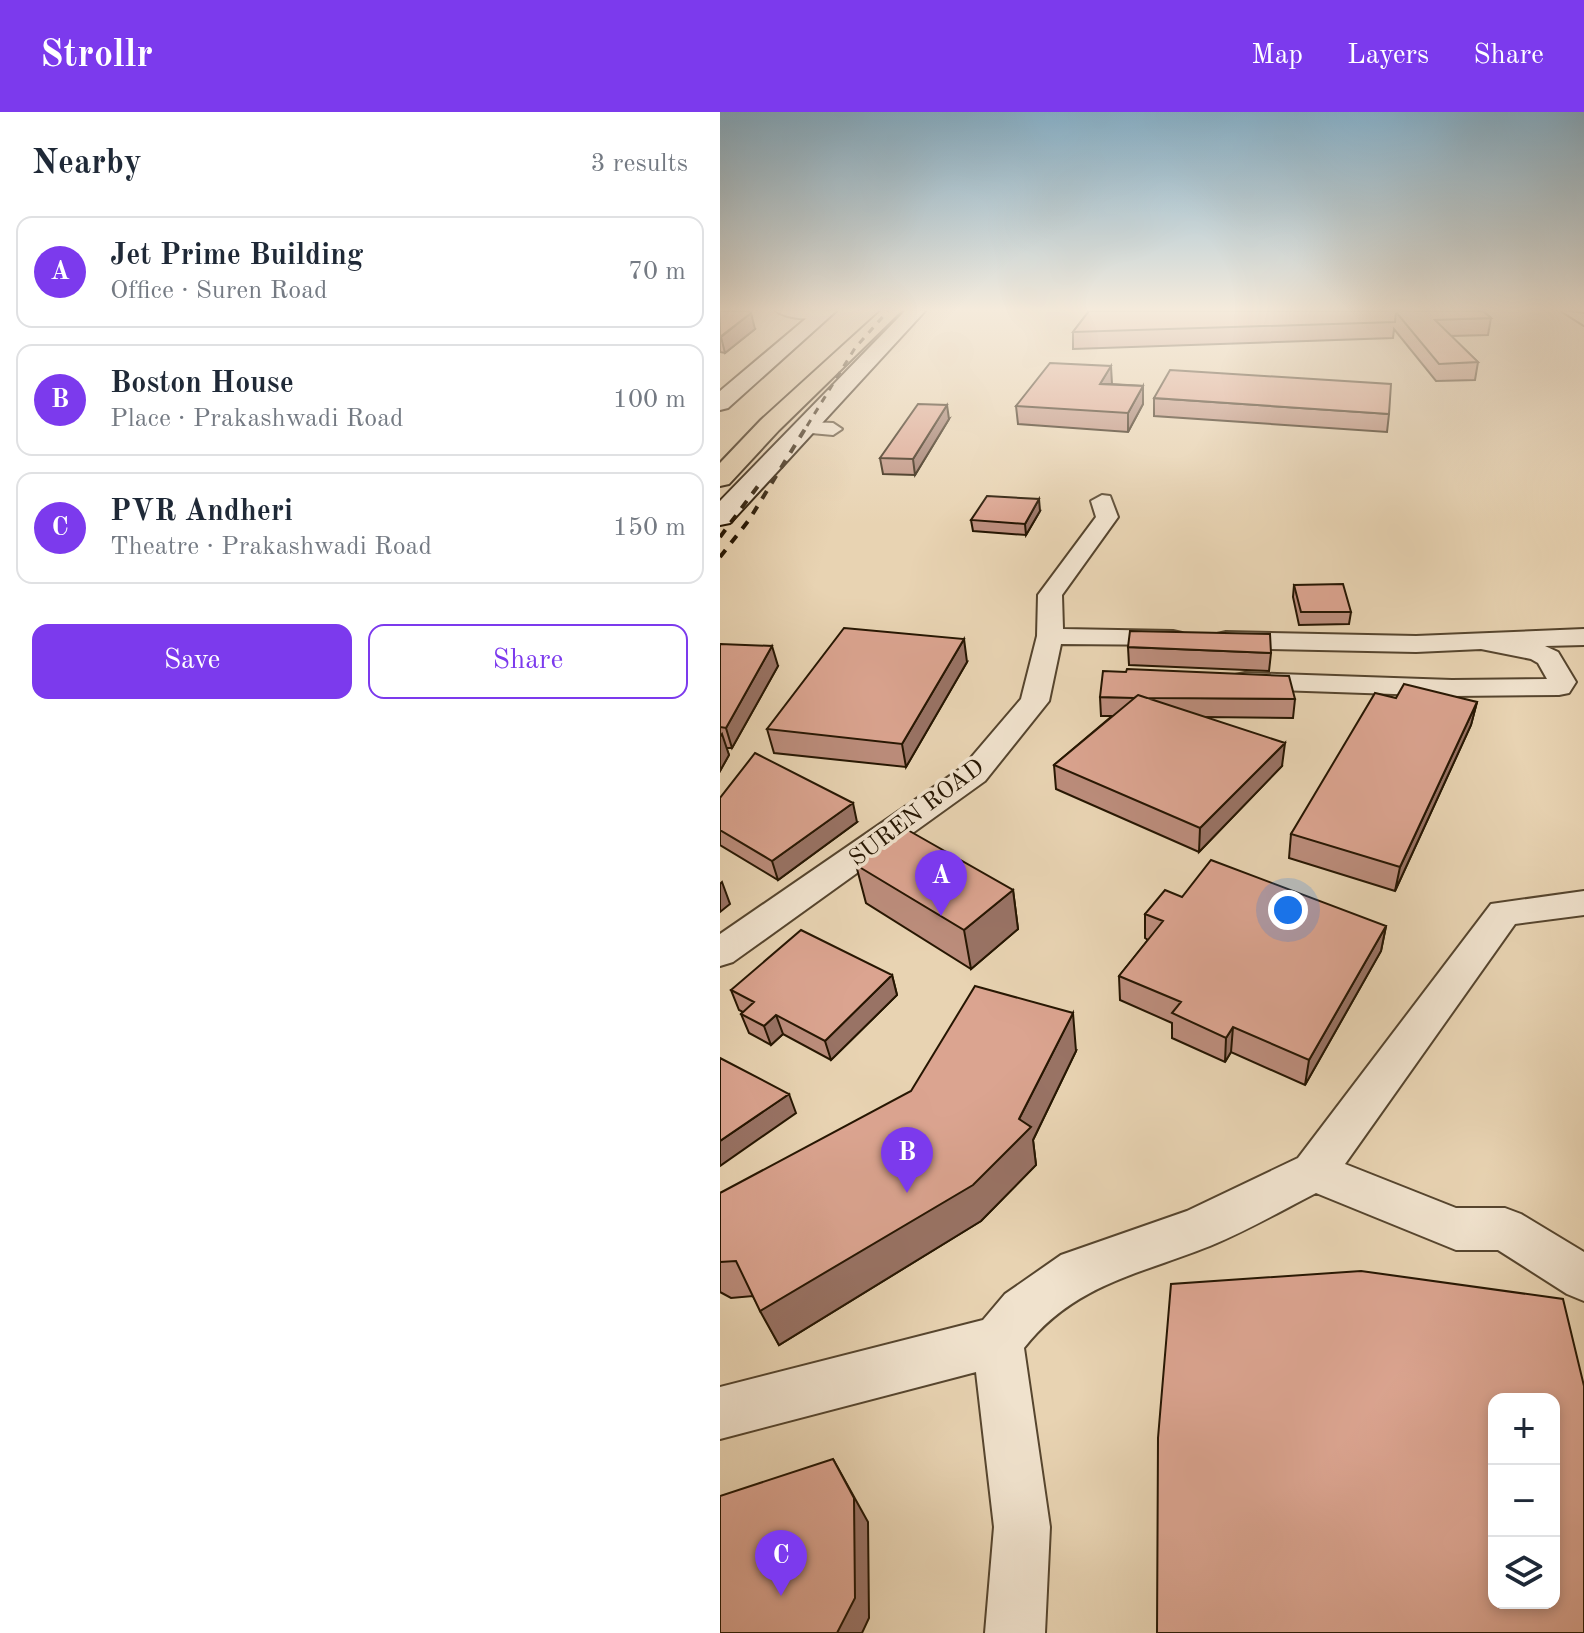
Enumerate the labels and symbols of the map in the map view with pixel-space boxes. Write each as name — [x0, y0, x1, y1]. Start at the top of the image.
street label: SUREN ROAD — [845, 755, 989, 872]
pin: A — [915, 850, 967, 916]
your location — [1268, 890, 1308, 930]
pin: B — [881, 1127, 933, 1193]
pin: C — [755, 1530, 807, 1596]

